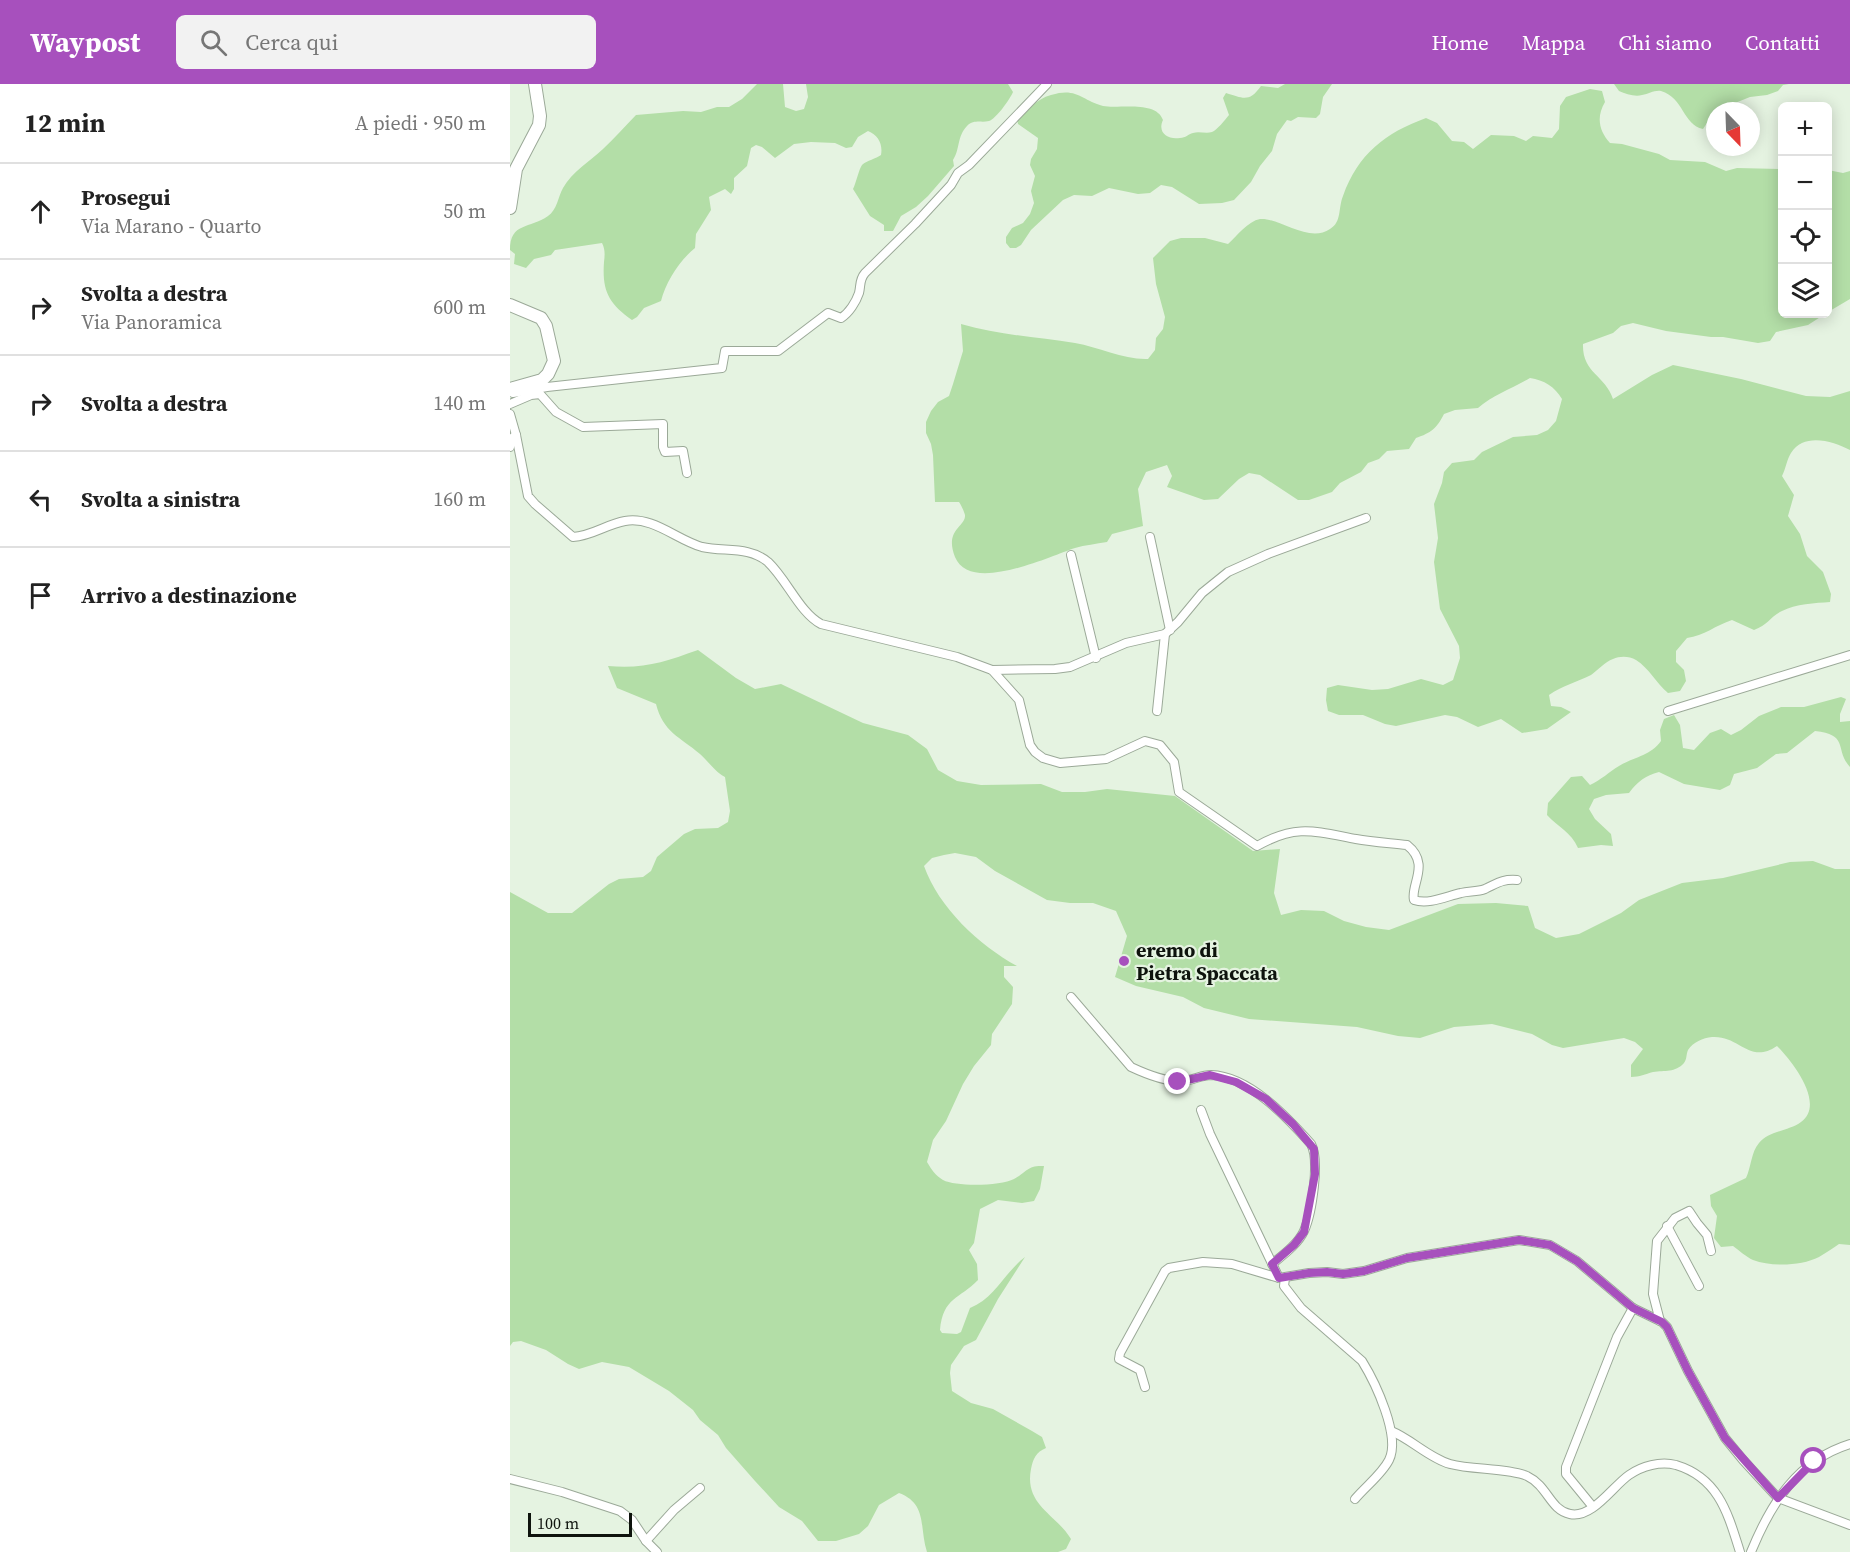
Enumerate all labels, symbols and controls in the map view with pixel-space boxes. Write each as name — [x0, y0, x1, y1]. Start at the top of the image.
search box — [176, 15, 596, 69]
text: Waypost — [30, 23, 140, 61]
icon: search — [197, 26, 230, 59]
text: Cerca qui — [245, 27, 338, 57]
text: Home — [1431, 28, 1489, 57]
text: Mappa — [1522, 28, 1586, 57]
text: Chi siamo — [1619, 28, 1712, 57]
text: Contatti — [1745, 28, 1820, 57]
north arrow — [1706, 102, 1760, 156]
map controls — [1778, 102, 1832, 318]
button: + — [1778, 102, 1832, 156]
text: 12 min — [24, 105, 106, 141]
text: A piedi · 950 m — [355, 109, 486, 137]
button: − — [1778, 156, 1832, 210]
text: Prosegui — [81, 182, 170, 212]
icon: ahead — [24, 195, 57, 228]
text: 50 m — [443, 197, 486, 225]
button: locate — [1778, 210, 1832, 264]
text: Via Marano - Quarto — [81, 212, 262, 240]
button: layers — [1778, 264, 1832, 318]
text: Svolta a destra — [81, 278, 227, 308]
icon: right — [24, 291, 57, 324]
text: 600 m — [433, 293, 486, 321]
text: Via Panoramica — [81, 308, 222, 336]
icon: right — [24, 387, 57, 420]
text: Svolta a destra — [81, 388, 227, 418]
text: 140 m — [433, 389, 486, 417]
icon: left — [24, 483, 57, 516]
text: Svolta a sinistra — [81, 484, 240, 514]
text: 160 m — [433, 485, 486, 513]
icon: arrive — [24, 579, 57, 612]
text: Arrivo a destinazione — [81, 580, 297, 610]
place label: eremo di Pietra Spaccata — [1136, 936, 1278, 987]
marker: eremo di Pietra Spaccata — [1117, 954, 1131, 968]
route end — [1164, 1068, 1190, 1094]
route start — [1800, 1447, 1826, 1473]
scale bar — [528, 1510, 632, 1538]
text: 100 m — [537, 1512, 579, 1534]

